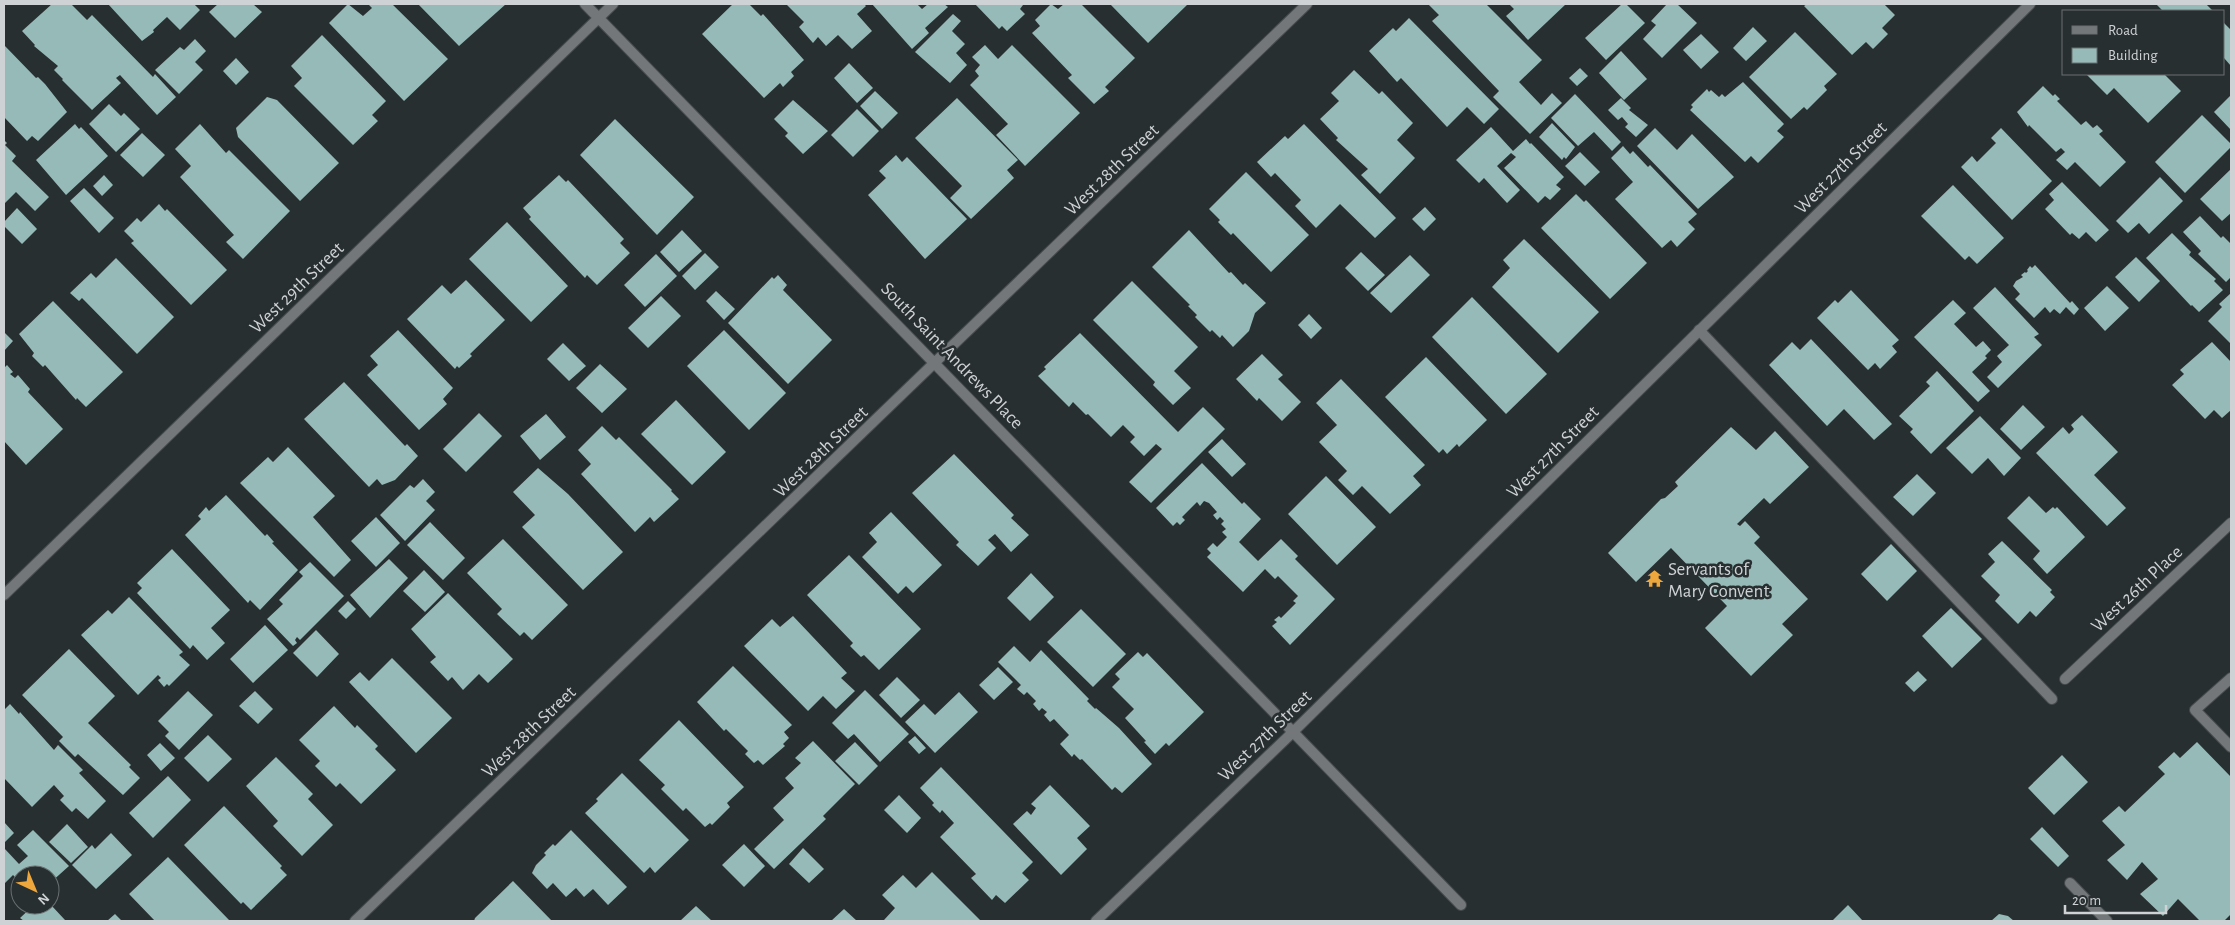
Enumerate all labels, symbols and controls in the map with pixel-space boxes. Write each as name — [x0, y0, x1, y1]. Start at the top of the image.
legend — [2062, 10, 2225, 75]
text: Road — [2108, 23, 2138, 38]
text: Building — [2108, 48, 2158, 63]
street label: West 27th Street — [1791, 118, 1891, 218]
street label: West 28th Street — [1061, 121, 1163, 219]
street label: West 29th Street — [246, 239, 348, 337]
street label: South Saint Andrews Place — [877, 279, 1027, 433]
street label: West 27th Street — [1503, 402, 1603, 502]
street label: West 28th Street — [770, 403, 872, 501]
street label: West 26th Place — [2088, 542, 2186, 636]
place label: Servants of Mary Convent — [1668, 560, 1769, 601]
temple icon: Servants of Mary Convent — [1644, 569, 1664, 589]
street label: West 28th Street — [478, 683, 580, 781]
street label: West 27th Street — [1215, 687, 1315, 785]
north arrow — [10, 865, 60, 915]
scale bar — [2065, 882, 2166, 914]
text: N — [35, 890, 52, 907]
text: 20 m — [2072, 893, 2101, 908]

